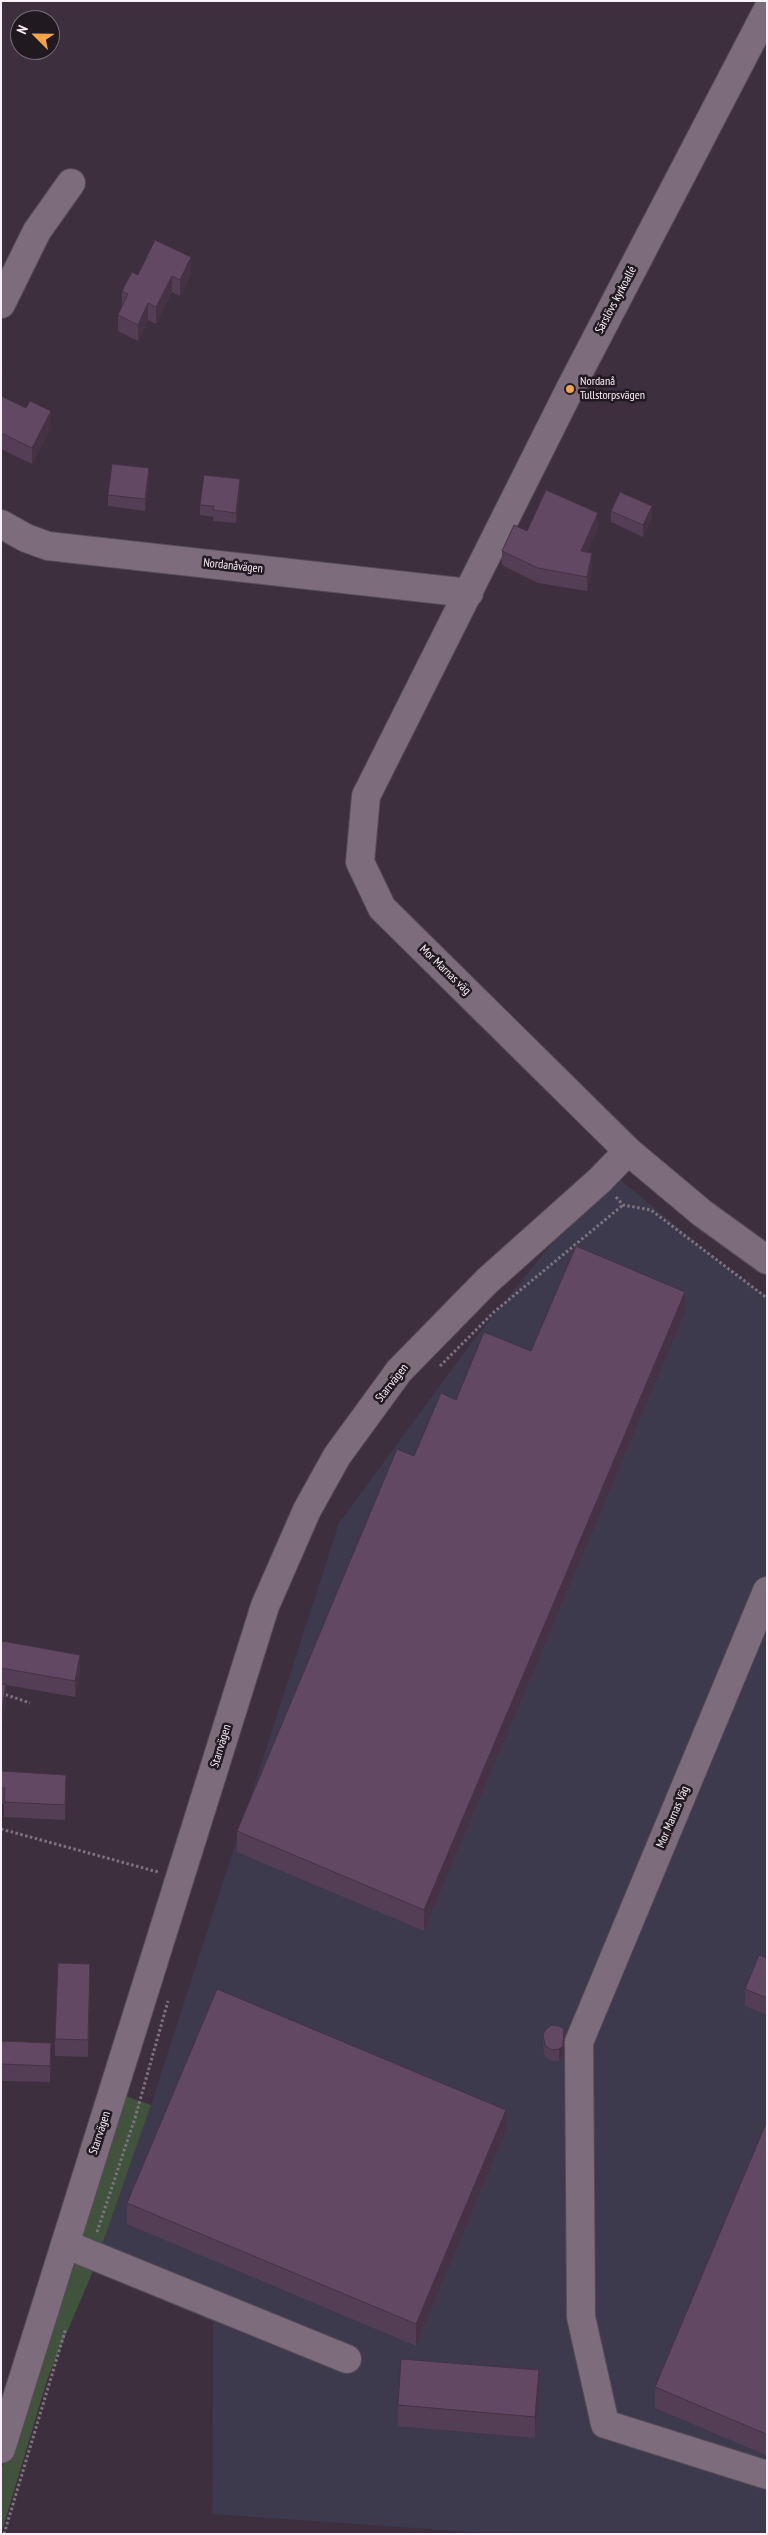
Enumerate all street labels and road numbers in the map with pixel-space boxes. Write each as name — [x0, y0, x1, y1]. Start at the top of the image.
street label: Särslövs kyrkoallé — [592, 264, 640, 336]
street label: Nordanåvägen — [202, 556, 264, 576]
street label: Mor Marnas väg — [416, 942, 474, 998]
street label: Starrvägen — [373, 1361, 411, 1405]
street label: Starrvägen — [208, 1723, 234, 1769]
street label: Mor Marnas Väg — [653, 1784, 693, 1850]
street label: Starrvägen — [86, 2110, 114, 2156]

